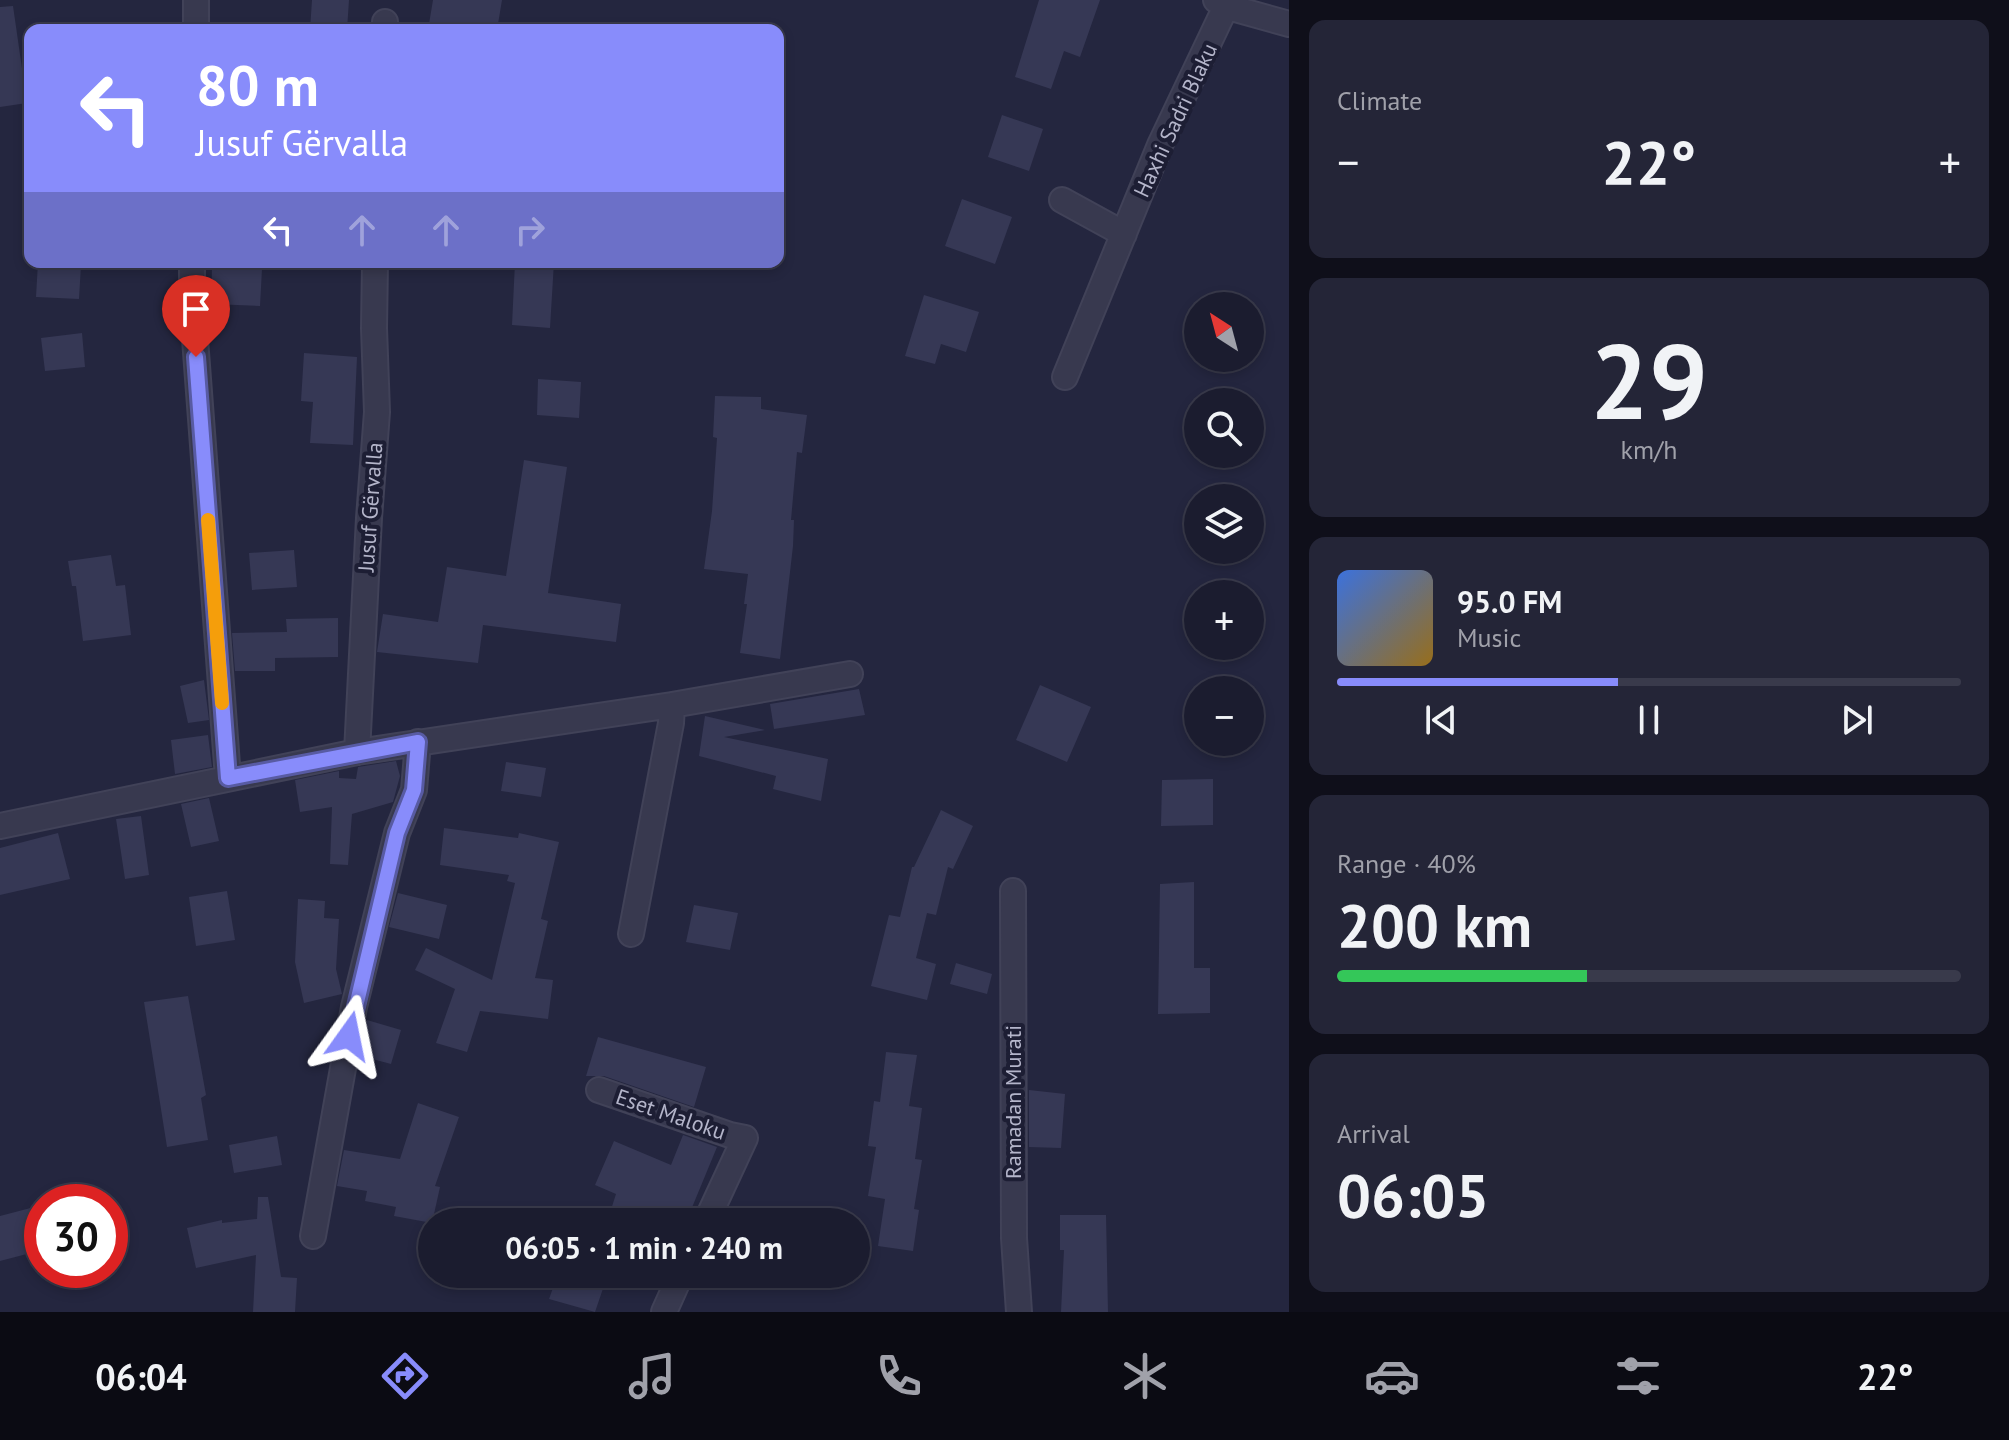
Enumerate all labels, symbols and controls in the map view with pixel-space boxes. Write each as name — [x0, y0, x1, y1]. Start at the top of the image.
street label: Haxhi Sadri Blaku — [1127, 38, 1223, 202]
text: 80 m — [196, 49, 319, 121]
icon: left — [64, 56, 168, 160]
text: Climate — [1337, 84, 1422, 117]
text: Jusuf Gërvalla — [196, 119, 408, 166]
text: 22° — [1602, 123, 1696, 201]
text: − — [1337, 133, 1359, 190]
text: + — [1939, 133, 1961, 190]
icon: left — [256, 208, 300, 252]
icon: ahead — [340, 208, 384, 252]
icon: ahead — [424, 208, 468, 252]
icon: right — [508, 208, 552, 252]
pin — [162, 275, 230, 357]
icon: arrive — [174, 287, 218, 331]
north arrow — [1184, 292, 1264, 372]
map controls — [1184, 292, 1264, 756]
text: 29 — [1590, 313, 1708, 448]
button: search — [1184, 388, 1264, 468]
text: km/h — [1621, 433, 1678, 466]
street label: Jusuf Gërvalla — [351, 441, 388, 574]
button: layers — [1184, 484, 1264, 564]
button: + — [1184, 580, 1264, 660]
text: 95.0 FM — [1457, 582, 1562, 621]
text: Music — [1457, 621, 1521, 654]
button: − — [1184, 676, 1264, 756]
icon: previous — [1419, 698, 1463, 742]
icon: pause — [1627, 698, 1671, 742]
icon: next — [1835, 698, 1879, 742]
text: Range · 40% — [1337, 847, 1476, 880]
text: 200 km — [1337, 886, 1532, 964]
position arrow — [307, 994, 391, 1078]
street label: Ramadan Murati — [999, 1025, 1027, 1179]
street label: Eset Maloku — [612, 1082, 730, 1146]
text: Arrival — [1337, 1117, 1410, 1150]
text: 06:05 — [1337, 1156, 1489, 1234]
speed limit sign: 30 — [24, 1184, 128, 1288]
text: 06:05 · 1 min · 240 m — [505, 1228, 783, 1267]
icon: directions — [377, 1348, 433, 1404]
icon: music — [624, 1348, 680, 1404]
icon: phone — [871, 1348, 927, 1404]
icon: climate — [1117, 1348, 1173, 1404]
icon: car — [1364, 1348, 1420, 1404]
icon: filters — [1610, 1348, 1666, 1404]
text: 06:04 — [95, 1353, 187, 1400]
text: 22° — [1857, 1353, 1914, 1400]

